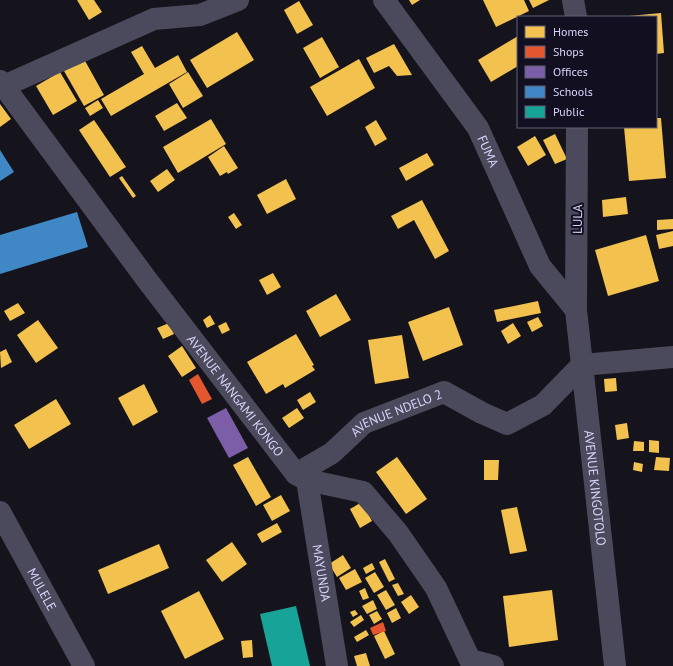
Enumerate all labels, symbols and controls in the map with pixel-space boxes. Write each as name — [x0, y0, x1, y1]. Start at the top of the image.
legend — [517, 16, 657, 128]
text: Homes — [553, 24, 588, 39]
text: Shops — [553, 44, 584, 59]
text: Offices — [553, 64, 588, 79]
text: Schools — [553, 84, 593, 99]
text: Public — [553, 104, 585, 119]
street label: FUMA — [473, 133, 503, 170]
street label: LULA — [569, 204, 586, 234]
street label: AVENUE NANGAMI KONGO — [183, 331, 288, 460]
street label: AVENUE NDELO 2 — [347, 386, 444, 440]
street label: AVENUE KINGOTOLO — [580, 429, 610, 547]
street label: MAYUNDA — [309, 543, 334, 603]
street label: MULELE — [23, 565, 60, 614]

